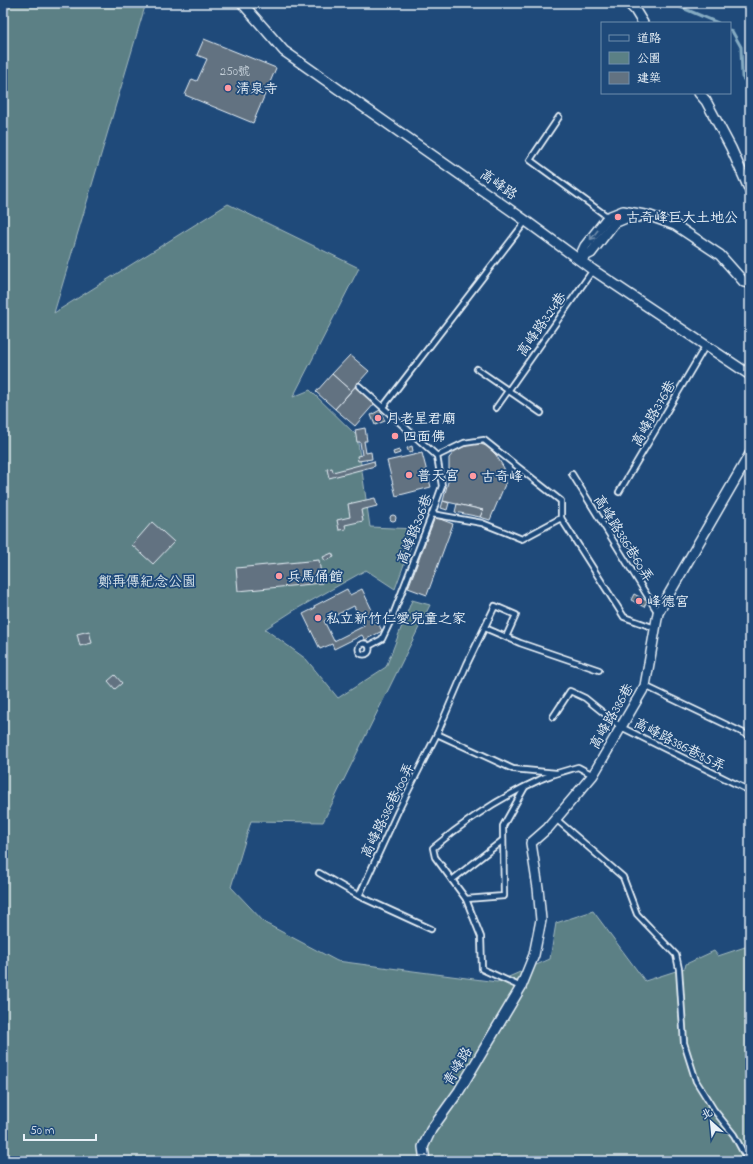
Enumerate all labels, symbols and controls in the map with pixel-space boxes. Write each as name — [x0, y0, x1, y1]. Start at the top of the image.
legend — [601, 22, 731, 94]
text: 道路 — [637, 30, 661, 48]
text: 公園 — [637, 50, 661, 68]
house number: 250號 — [220, 63, 250, 81]
text: 建築 — [637, 70, 661, 88]
place label: 清泉寺 — [236, 79, 278, 100]
marker: 清泉寺 — [223, 83, 233, 93]
street label: 高峰路 — [475, 165, 521, 206]
place label: 古奇峰巨大土地公 — [626, 208, 738, 229]
marker: 古奇峰巨大土地公 — [613, 212, 623, 222]
one-way arrow — [589, 229, 598, 240]
street label: 高峰路324巷 — [512, 288, 573, 361]
street label: 高峰路376巷 — [627, 376, 682, 451]
place label: 月老星君廟 — [386, 409, 456, 430]
marker: 月老星君廟 — [373, 413, 383, 423]
place label: 四面佛 — [403, 427, 445, 448]
marker: 四面佛 — [390, 431, 400, 441]
place label: 普天宮 — [417, 466, 459, 487]
place label: 古奇峰 — [481, 467, 523, 488]
marker: 普天宮 — [404, 470, 414, 480]
marker: 古奇峰 — [468, 471, 478, 481]
street label: 高峰路306巷 — [392, 490, 439, 568]
street label: 高峰路386巷60弄 — [587, 491, 658, 587]
place label: 兵馬俑館 — [287, 567, 343, 588]
marker: 兵馬俑館 — [274, 571, 284, 581]
park label: 鄭再傳紀念公園 — [98, 572, 196, 593]
place label: 峰德宮 — [647, 592, 689, 613]
marker: 峰德宮 — [634, 596, 644, 606]
place label: 私立新竹仁愛兒童之家 — [326, 609, 466, 630]
marker: 私立新竹仁愛兒童之家 — [313, 613, 323, 623]
street label: 高峰路386巷 — [585, 679, 640, 754]
street label: 高峰路386巷85弄 — [630, 713, 729, 777]
street label: 高峰路386巷100弄 — [356, 759, 421, 862]
street label: 青峰路 — [438, 1043, 478, 1090]
north arrow — [691, 1102, 731, 1142]
text: 北 — [698, 1104, 715, 1124]
scale bar — [24, 1116, 96, 1142]
text: 50 m — [30, 1122, 54, 1140]

